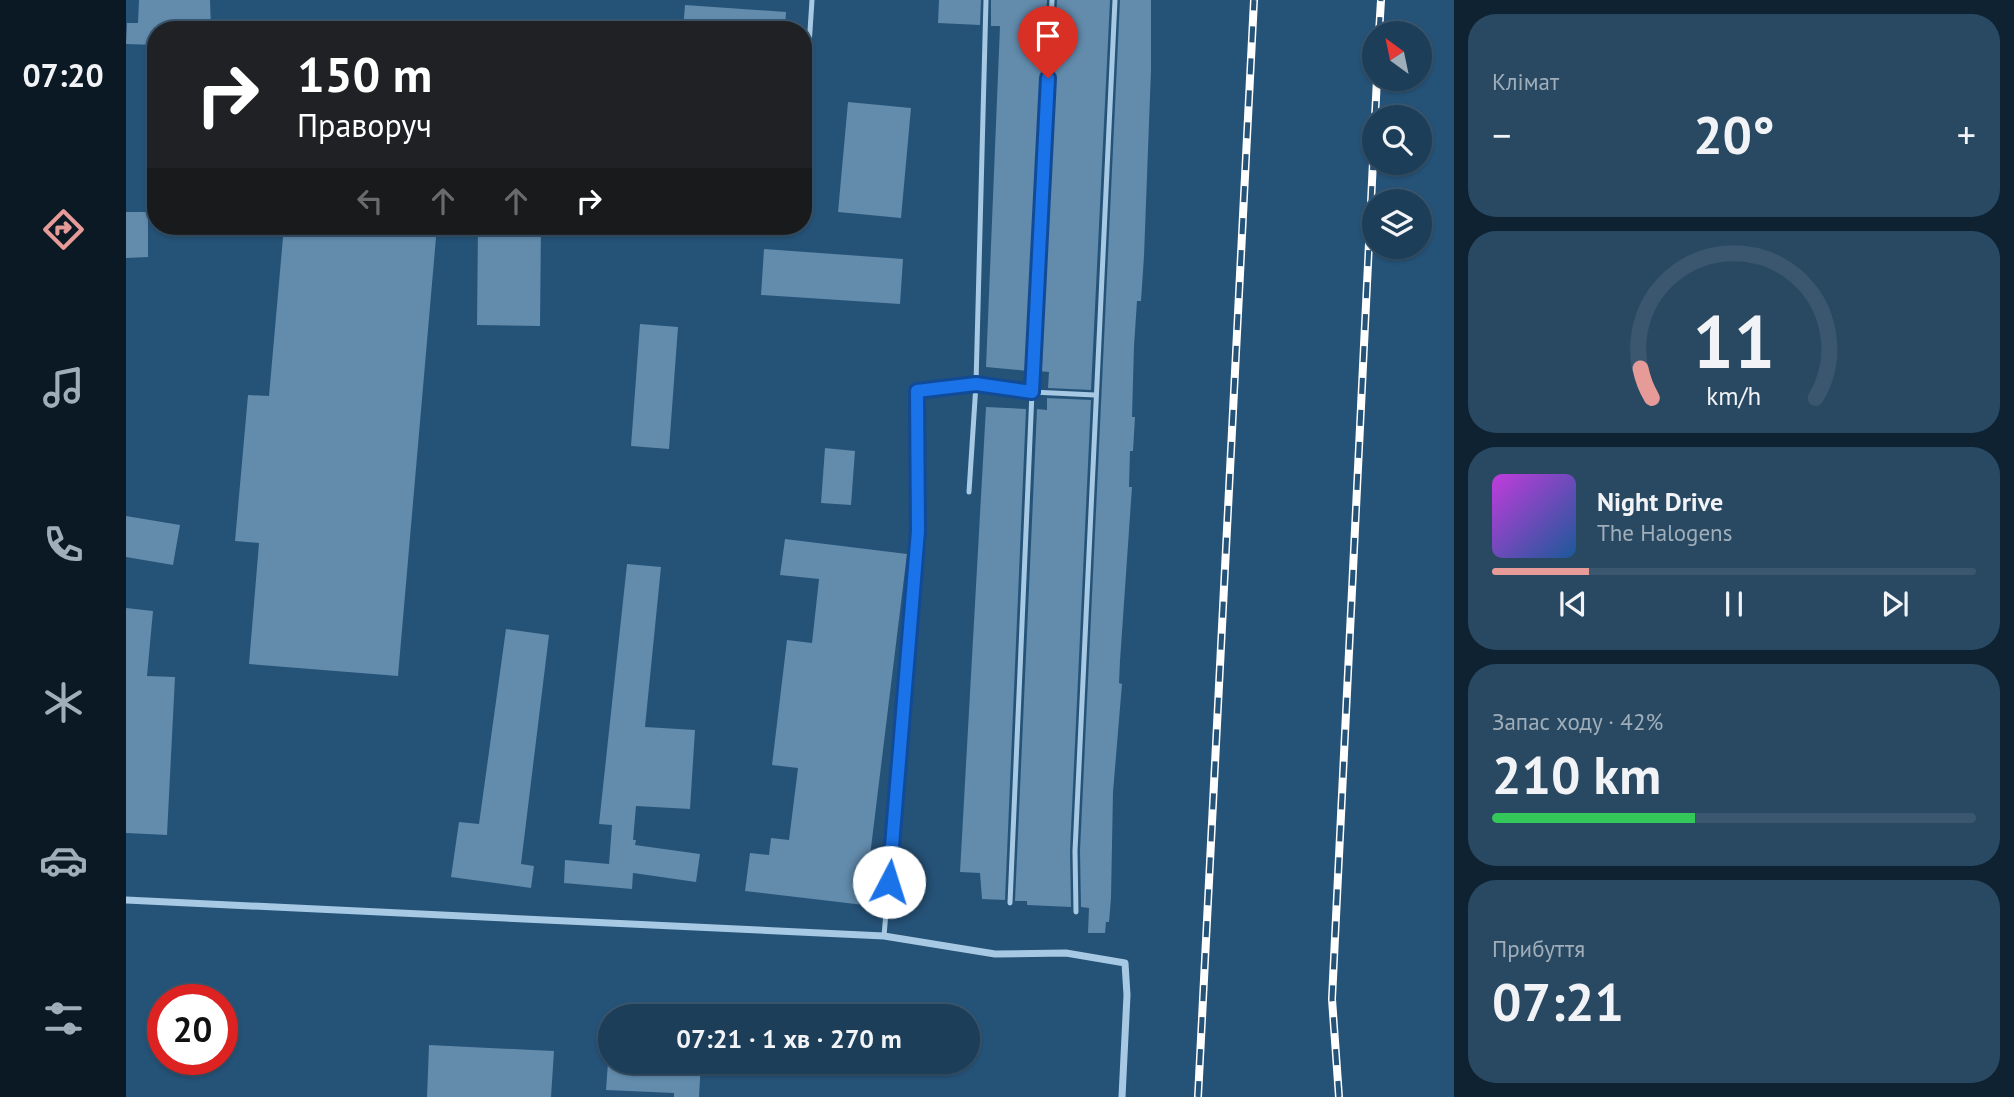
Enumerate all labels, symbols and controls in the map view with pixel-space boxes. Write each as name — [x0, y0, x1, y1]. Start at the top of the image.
pin — [1018, 6, 1078, 78]
icon: arrive — [1029, 17, 1067, 55]
north arrow — [1362, 21, 1432, 91]
map controls — [1362, 21, 1432, 259]
text: 150 m — [297, 42, 432, 106]
icon: right — [182, 49, 273, 140]
text: 07:20 — [22, 54, 104, 96]
text: Клімат — [1492, 67, 1559, 96]
text: 20° — [1693, 101, 1775, 168]
text: Праворуч — [297, 104, 432, 146]
button: search — [1362, 105, 1432, 175]
text: − — [1492, 110, 1511, 159]
text: + — [1957, 110, 1976, 159]
icon: left — [351, 182, 389, 220]
icon: ahead — [424, 182, 462, 220]
icon: ahead — [497, 182, 535, 220]
icon: right — [570, 182, 608, 220]
button: layers — [1362, 189, 1432, 259]
icon: directions — [39, 205, 88, 254]
text: 11 — [1693, 294, 1775, 388]
icon: music — [39, 363, 88, 412]
text: km/h — [1707, 380, 1761, 412]
text: Night Drive — [1597, 485, 1723, 518]
text: The Halogens — [1597, 518, 1732, 547]
icon: phone — [39, 520, 88, 569]
icon: previous — [1554, 585, 1592, 623]
icon: pause — [1715, 585, 1753, 623]
icon: next — [1876, 585, 1914, 623]
icon: climate — [39, 678, 88, 727]
text: Запас ходу · 42% — [1492, 707, 1663, 736]
text: 210 km — [1492, 741, 1661, 808]
icon: car — [39, 836, 88, 885]
position arrow — [852, 845, 926, 919]
text: Прибуття — [1492, 934, 1585, 963]
text: 07:21 — [1492, 968, 1624, 1035]
speed limit sign: 20 — [147, 984, 238, 1075]
icon: filters — [39, 994, 88, 1043]
text: 07:21 · 1 хв · 270 m — [676, 1022, 902, 1055]

